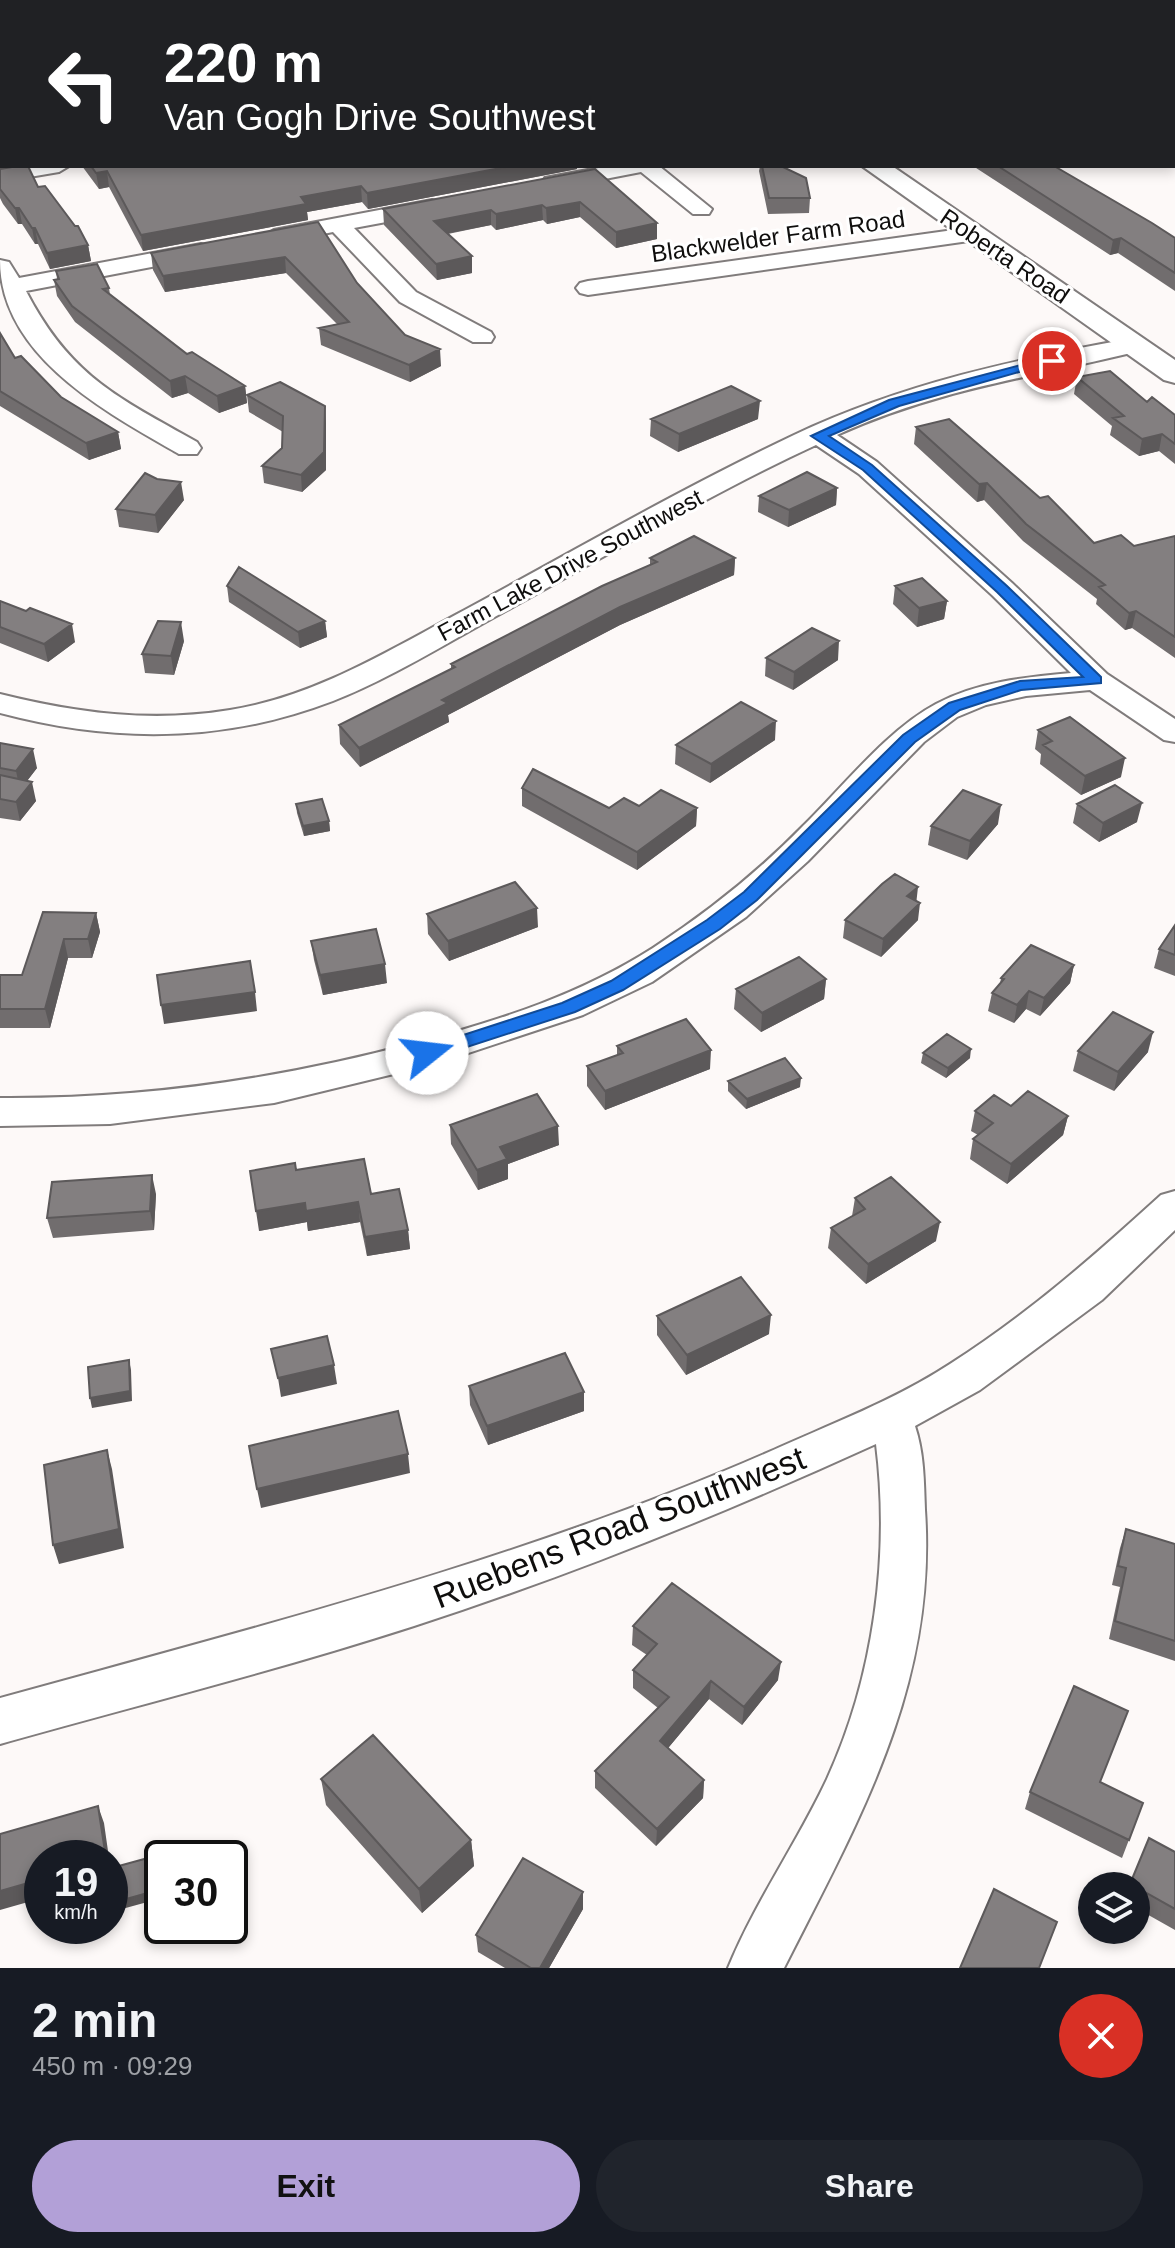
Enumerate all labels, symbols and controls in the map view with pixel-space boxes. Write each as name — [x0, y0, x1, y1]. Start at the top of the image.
text: 220 m — [164, 31, 323, 94]
icon: left — [32, 32, 136, 136]
text: Van Gogh Drive Southwest — [164, 97, 596, 138]
street label: Roberta Road — [936, 203, 1074, 309]
street label: Blackwelder Farm Road — [649, 205, 907, 267]
pin — [1018, 327, 1086, 395]
icon: arrive — [1030, 339, 1074, 383]
street label: Farm Lake Drive Southwest — [433, 483, 707, 646]
position arrow — [385, 1011, 469, 1095]
street label: Ruebens Road Southwest — [428, 1438, 811, 1616]
speed limit sign: 30 — [144, 1840, 248, 1944]
text: 19 — [54, 1860, 98, 1904]
map controls — [1078, 1872, 1150, 1944]
button: layers — [1078, 1872, 1150, 1944]
text: km/h — [54, 1901, 98, 1923]
text: 2 min — [32, 1994, 157, 2047]
button: close — [1059, 1994, 1143, 2078]
text: 450 m · 09:29 — [32, 2051, 192, 2081]
button: Exit — [32, 2140, 580, 2232]
button: Share — [596, 2140, 1143, 2232]

